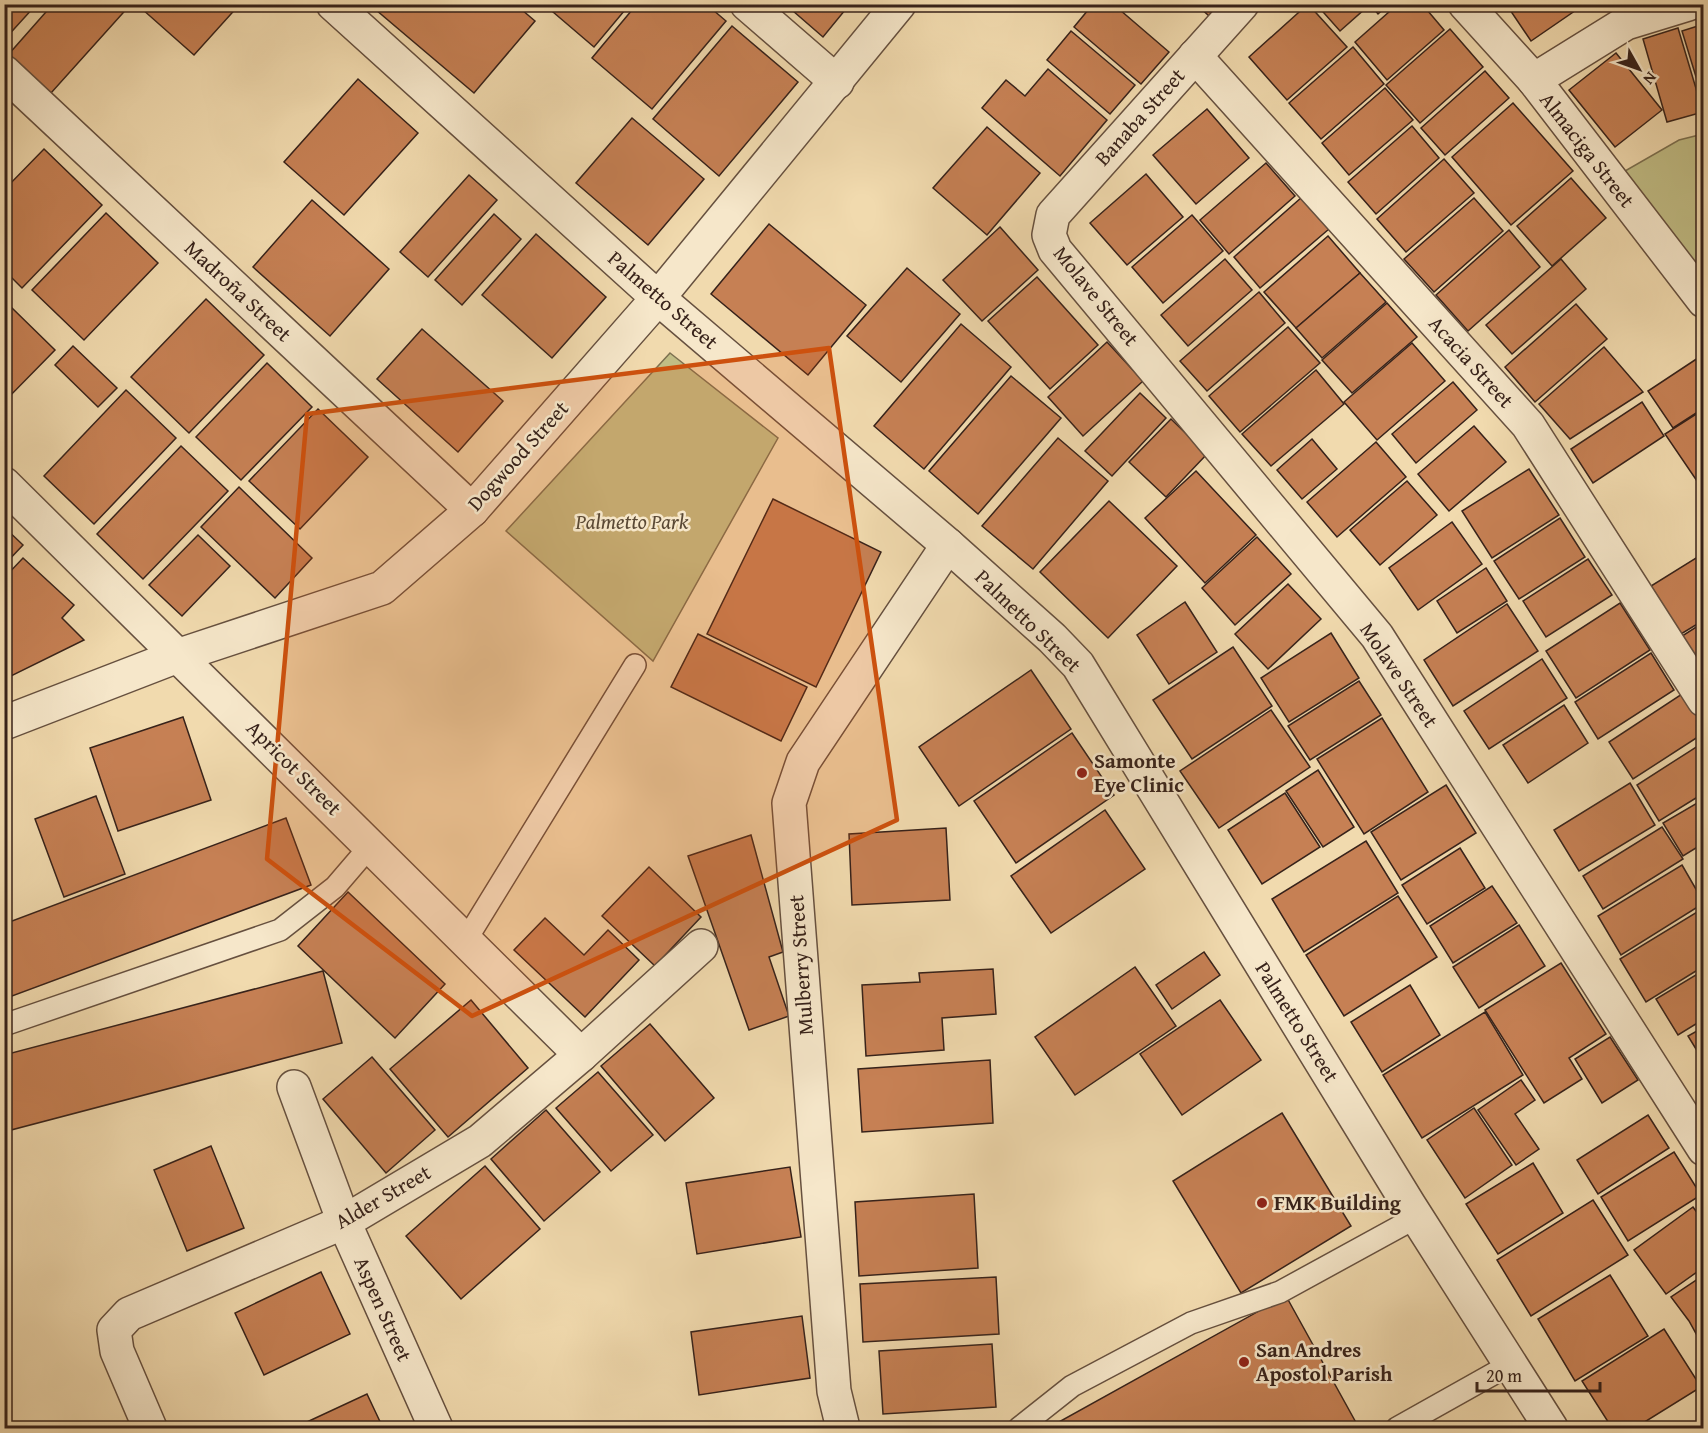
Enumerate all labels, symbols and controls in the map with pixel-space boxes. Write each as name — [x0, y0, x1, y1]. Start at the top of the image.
north arrow — [1609, 39, 1669, 99]
street label: Banaba Street — [1087, 60, 1192, 172]
text: N — [1638, 67, 1663, 91]
street label: Almaciga Street — [1532, 85, 1643, 214]
street label: Madroña Street — [178, 233, 299, 349]
street label: Molave Street — [1046, 239, 1147, 353]
street label: Palmetto Street — [601, 243, 726, 357]
street label: Acacia Street — [1421, 309, 1522, 415]
street label: Dogwood Street — [460, 393, 576, 518]
park label: Palmetto Park — [575, 506, 689, 537]
street label: Palmetto Street — [968, 562, 1089, 680]
street label: Molave Street — [1353, 616, 1446, 734]
street label: Apricot Street — [240, 713, 349, 823]
place label: Samonte Eye Clinic — [1094, 745, 1184, 800]
marker: Samonte Eye Clinic — [1075, 766, 1089, 780]
street label: Mulberry Street — [780, 893, 821, 1036]
street label: Palmetto Street — [1248, 955, 1347, 1089]
street label: Alder Street — [329, 1156, 437, 1237]
place label: FMK Building — [1274, 1187, 1402, 1218]
marker: FMK Building — [1255, 1196, 1269, 1210]
street label: Aspen Street — [347, 1251, 421, 1367]
place label: San Andres Apostol Parish — [1256, 1334, 1393, 1389]
marker: San Andres Apostol Parish — [1237, 1355, 1251, 1369]
scale bar — [1477, 1355, 1600, 1393]
text: 20 m — [1486, 1362, 1522, 1389]

